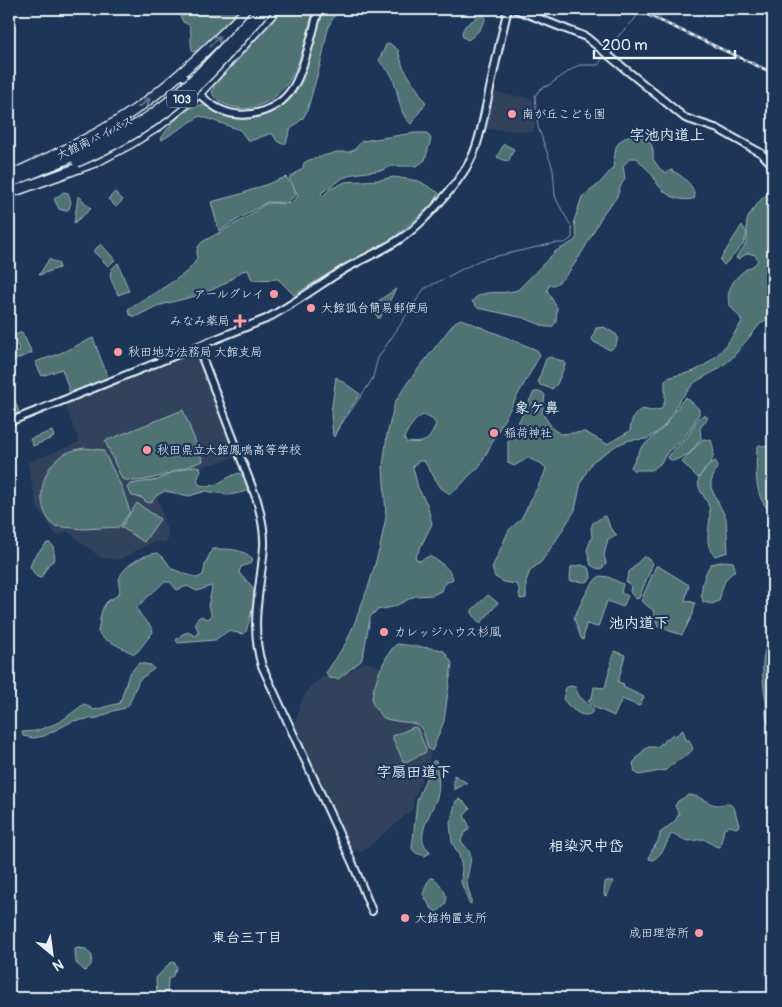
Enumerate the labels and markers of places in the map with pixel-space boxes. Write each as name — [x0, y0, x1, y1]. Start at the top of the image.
place label: 南が丘こども園 — [522, 107, 606, 122]
marker: 南が丘こども園 — [506, 108, 518, 120]
place label: アールグレイ — [194, 287, 264, 302]
marker: アールグレイ — [268, 288, 280, 300]
place label: 大館狐台簡易郵便局 — [321, 301, 429, 316]
marker: 大館狐台簡易郵便局 — [305, 302, 317, 314]
place label: みなみ薬局 — [170, 314, 230, 329]
marker: みなみ薬局 — [234, 315, 246, 327]
place label: 秋田地方法務局 大館支局 — [128, 345, 263, 360]
marker: 秋田地方法務局 大館支局 — [112, 346, 124, 358]
place label: 稲荷神社 — [504, 426, 552, 441]
marker: 稲荷神社 — [488, 427, 500, 439]
place label: 秋田県立大館鳳鳴高等学校 — [157, 443, 301, 458]
marker: 秋田県立大館鳳鳴高等学校 — [141, 444, 153, 456]
place label: カレッジハウス杉風 — [394, 625, 501, 640]
marker: カレッジハウス杉風 — [378, 626, 390, 638]
place label: 大館拘置支所 — [415, 911, 487, 926]
marker: 大館拘置支所 — [399, 912, 411, 924]
place label: 成田理容所 — [629, 926, 689, 941]
marker: 成田理容所 — [693, 927, 705, 939]

